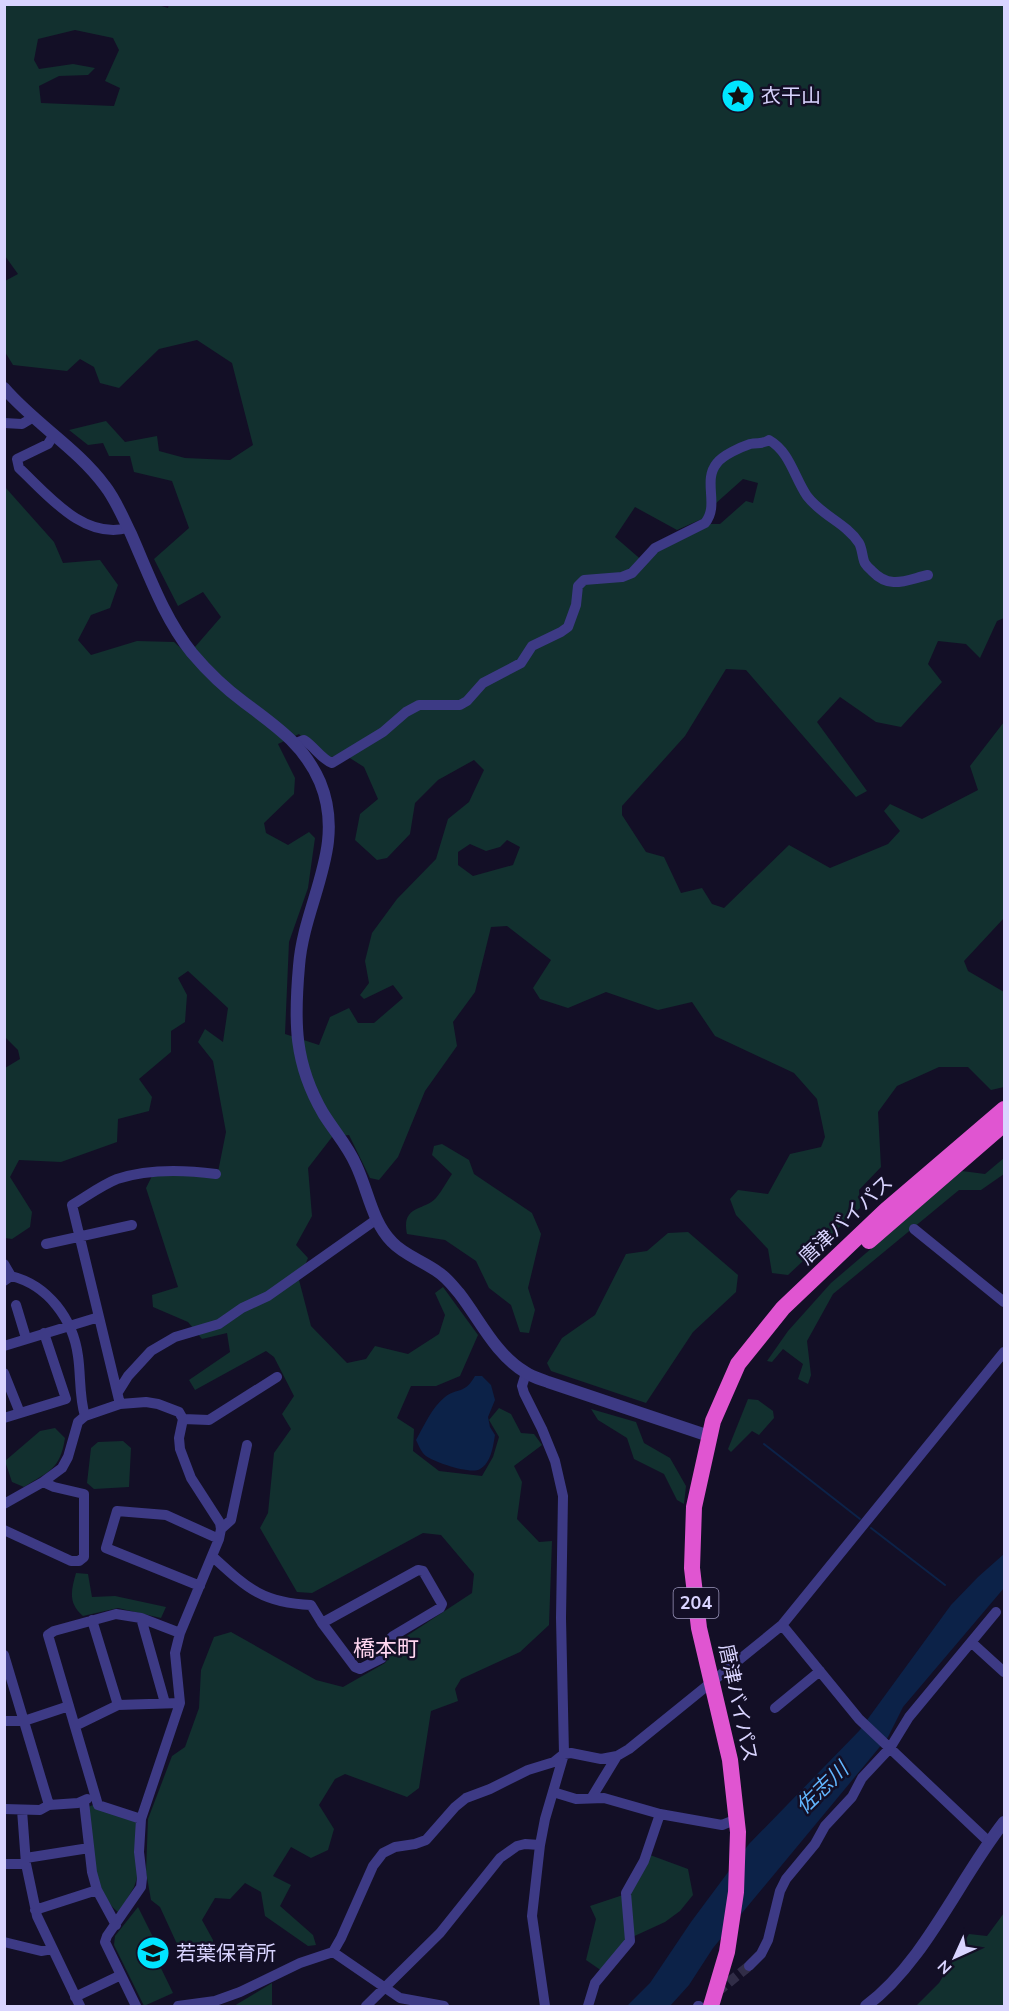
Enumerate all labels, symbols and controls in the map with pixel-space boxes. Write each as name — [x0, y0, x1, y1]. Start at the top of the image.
place icon: 衣干山 — [720, 78, 756, 114]
place label: 衣干山 — [761, 83, 821, 110]
street label: 唐津バイパス — [793, 1169, 899, 1271]
road number: 204 — [674, 1588, 718, 1618]
district label: 橋本町 — [353, 1634, 419, 1664]
street label: 唐津バイパス — [712, 1642, 764, 1764]
water label: 佐志川 — [790, 1755, 856, 1820]
north arrow — [925, 1927, 985, 1987]
school or university icon: 若葉保育所 — [135, 1935, 171, 1971]
place label: 若葉保育所 — [176, 1940, 276, 1967]
text: N — [933, 1955, 957, 1979]

